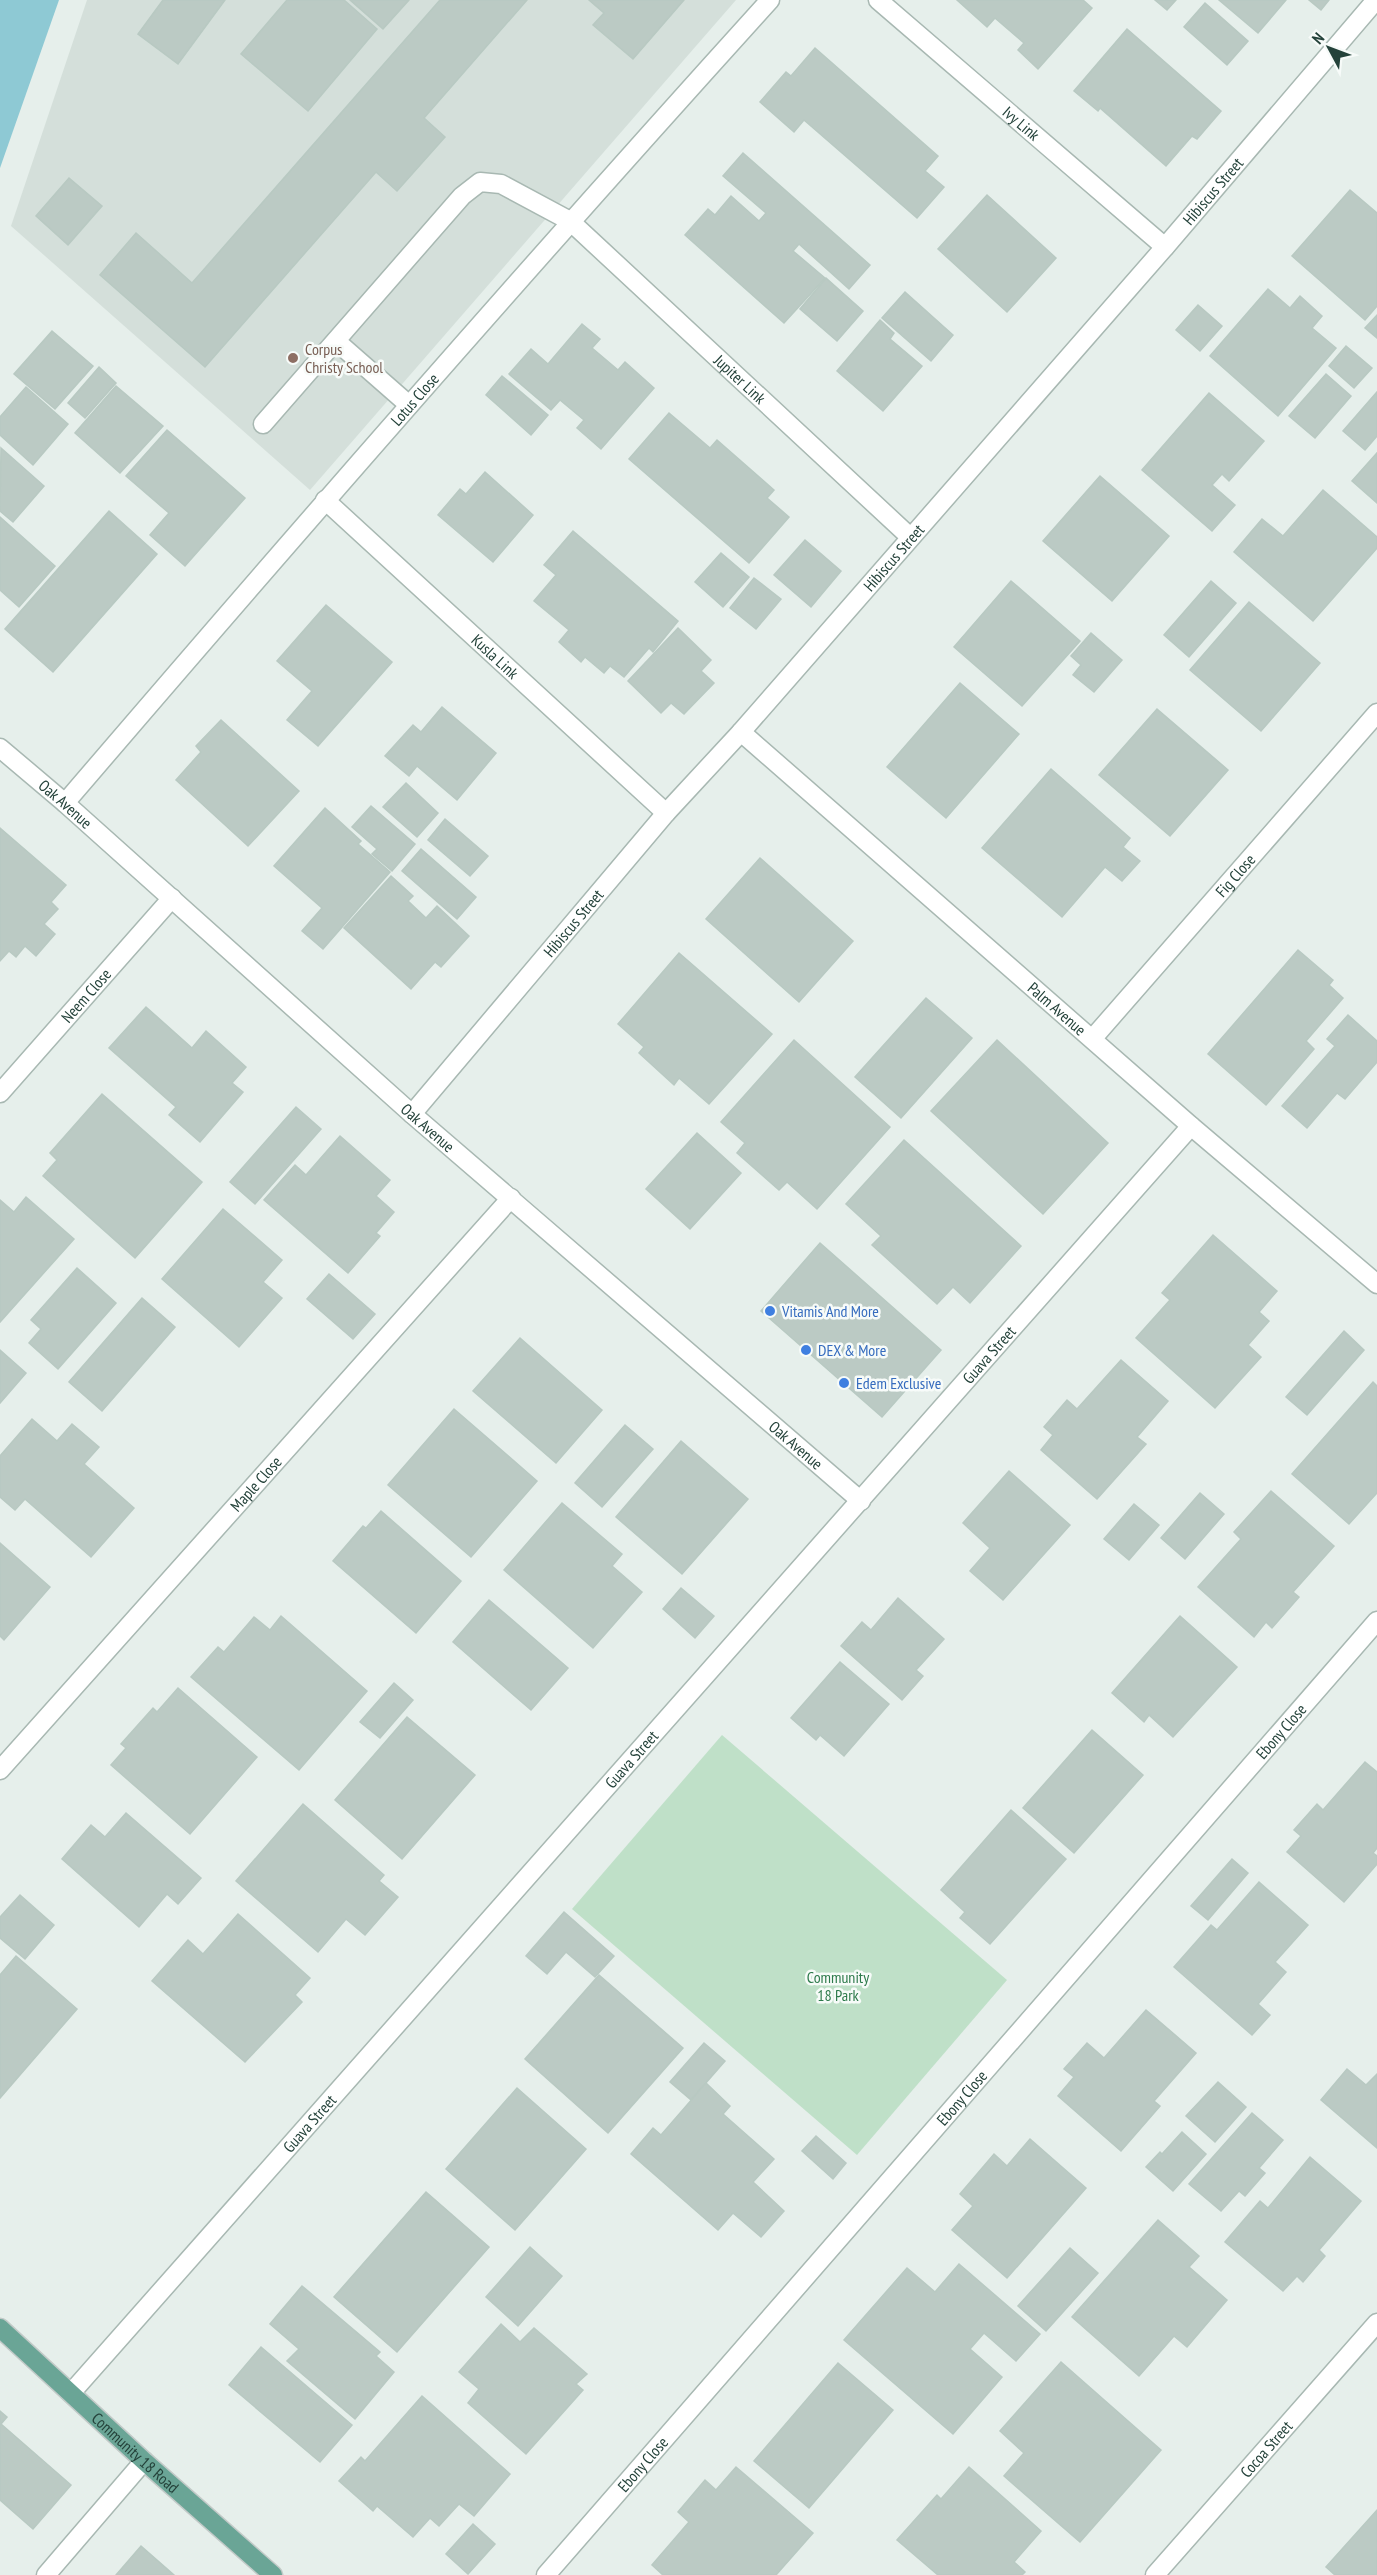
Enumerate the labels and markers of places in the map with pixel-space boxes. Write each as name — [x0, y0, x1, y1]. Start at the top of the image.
place label: Corpus Christy School — [305, 339, 383, 377]
marker: Corpus Christy School — [286, 351, 300, 365]
place label: Vitamis And More — [781, 1301, 879, 1321]
marker: Vitamis And More — [763, 1304, 777, 1318]
place label: DEX & More — [818, 1340, 886, 1360]
marker: DEX & More — [799, 1343, 813, 1357]
place label: Edem Exclusive — [856, 1373, 941, 1393]
marker: Edem Exclusive — [837, 1376, 851, 1390]

